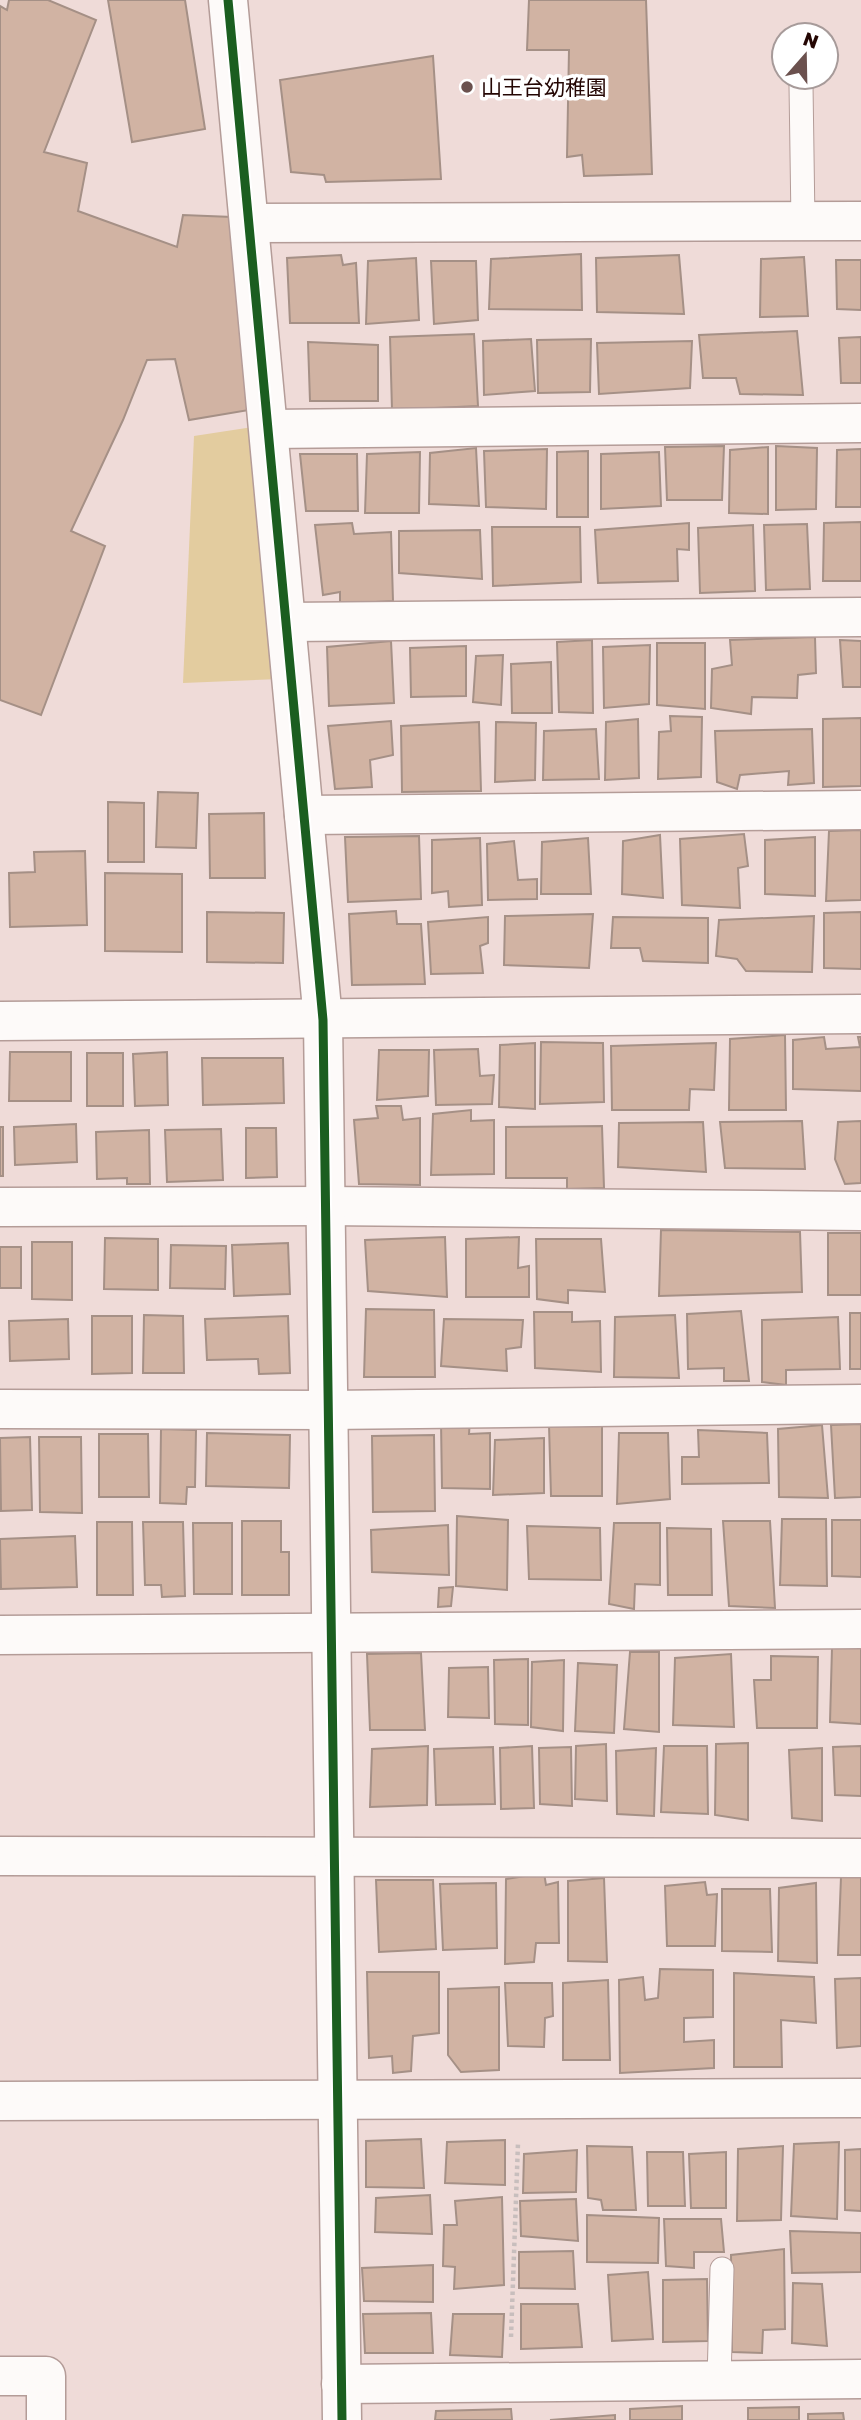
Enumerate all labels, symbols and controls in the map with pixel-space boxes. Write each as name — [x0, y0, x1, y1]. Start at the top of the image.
north arrow — [770, 21, 840, 91]
text: N — [800, 26, 822, 53]
place label: 山王台幼稚園 — [481, 74, 607, 100]
marker: 山王台幼稚園 — [459, 79, 475, 95]

